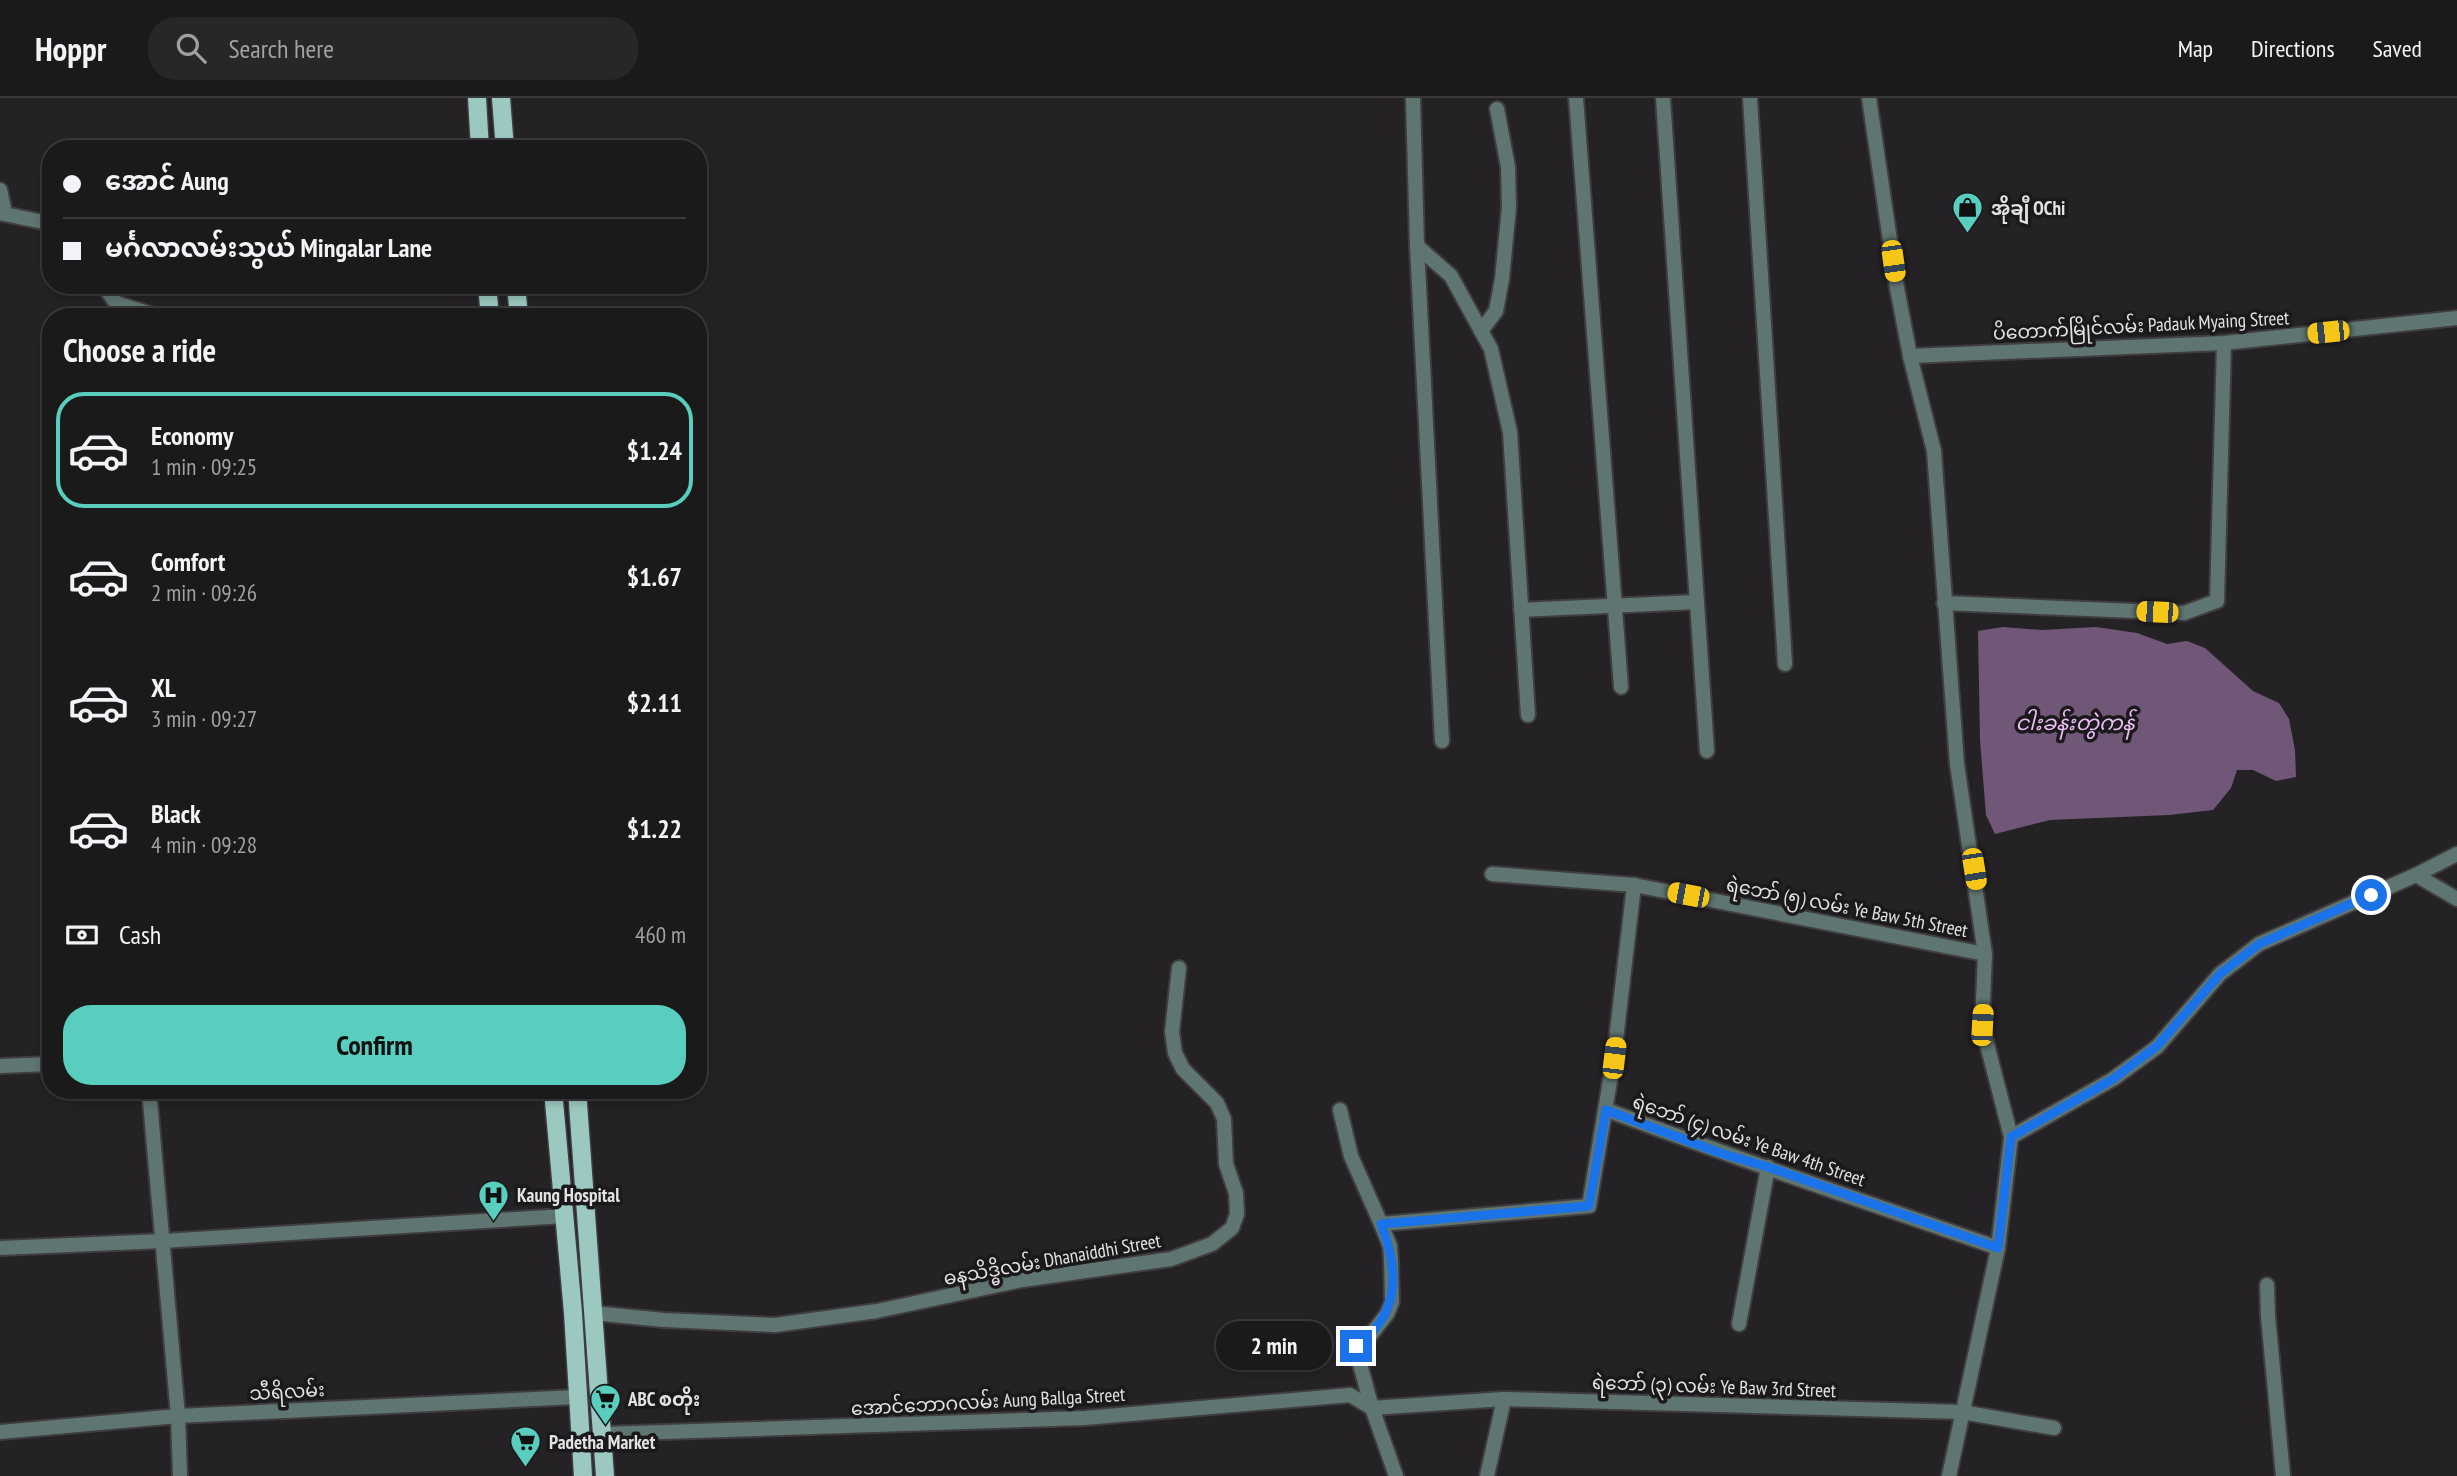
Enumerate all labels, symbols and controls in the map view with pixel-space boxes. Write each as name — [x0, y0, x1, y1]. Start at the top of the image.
search box — [148, 17, 638, 80]
text: Hoppr — [35, 27, 106, 70]
icon: search — [172, 29, 210, 67]
text: Search here — [228, 32, 334, 65]
text: Map — [2178, 33, 2213, 64]
text: Directions — [2251, 33, 2335, 64]
text: Saved — [2373, 33, 2422, 64]
text: အောင် Aung — [105, 164, 229, 197]
shop icon: အိုချီ OChi — [1951, 191, 1985, 235]
place label: အိုချီ OChi — [1991, 195, 2065, 225]
text: မင်္ဂလာလမ်းသွယ် Mingalar Lane — [105, 231, 432, 264]
car — [1880, 239, 1907, 283]
street label: ပိတောက်မြိုင်လမ်း Padauk Myaing Street — [1992, 303, 2291, 349]
car — [2307, 319, 2350, 345]
text: Choose a ride — [63, 329, 216, 371]
icon: car — [67, 419, 130, 482]
text: Economy — [151, 419, 233, 452]
text: $1.24 — [627, 434, 682, 467]
text: 1 min · 09:25 — [151, 452, 257, 481]
icon: car — [67, 545, 130, 608]
text: Comfort — [151, 545, 225, 578]
text: $1.67 — [627, 560, 682, 593]
text: 2 min · 09:26 — [151, 578, 257, 607]
car — [2136, 601, 2179, 623]
icon: car — [67, 671, 130, 734]
text: XL — [151, 671, 176, 704]
text: $2.11 — [627, 686, 682, 719]
text: 3 min · 09:27 — [151, 704, 257, 733]
water label: ငါးခန်းတွဲကန် — [2015, 708, 2137, 740]
icon: car — [67, 797, 130, 860]
text: Black — [151, 797, 201, 830]
text: $1.22 — [627, 812, 682, 845]
text: 4 min · 09:28 — [151, 830, 257, 859]
car — [1961, 847, 1988, 891]
street label: ရဲဘော် (၅) လမ်း Ye Baw 5th Street — [1723, 870, 1971, 946]
route start — [2355, 879, 2387, 911]
car — [1666, 881, 1711, 909]
icon: cash — [63, 916, 101, 954]
text: Cash — [119, 918, 161, 951]
text: 460 m — [635, 920, 686, 949]
car — [1971, 1003, 1994, 1047]
button: Confirm — [63, 1005, 686, 1085]
car — [1602, 1036, 1627, 1080]
street label: ရဲဘော် (၄) လမ်း Ye Baw 4th Street — [1628, 1087, 1870, 1195]
hospital icon: Kaung Hospital — [477, 1178, 511, 1222]
place label: Kaung Hospital — [517, 1183, 620, 1207]
street label: ဓနသိဒ္ဓိလမ်း Dhanaiddhi Street — [941, 1226, 1164, 1294]
callout: 2 min — [1216, 1322, 1332, 1370]
route end — [1340, 1330, 1372, 1362]
text: 2 min — [1251, 1331, 1297, 1360]
street label: ရဲဘော် (၃) လမ်း Ye Baw 3rd Street — [1591, 1368, 1837, 1406]
street label: သီရိလမ်း — [249, 1375, 325, 1409]
street label: အောင်ဘောဂလမ်း Aung Ballga Street — [850, 1380, 1127, 1420]
supermarket icon: ABC စတိုး — [588, 1382, 622, 1426]
place label: ABC စတိုး — [627, 1386, 700, 1415]
supermarket icon: Padetha Market — [509, 1425, 543, 1469]
place label: Padetha Market — [549, 1430, 656, 1454]

